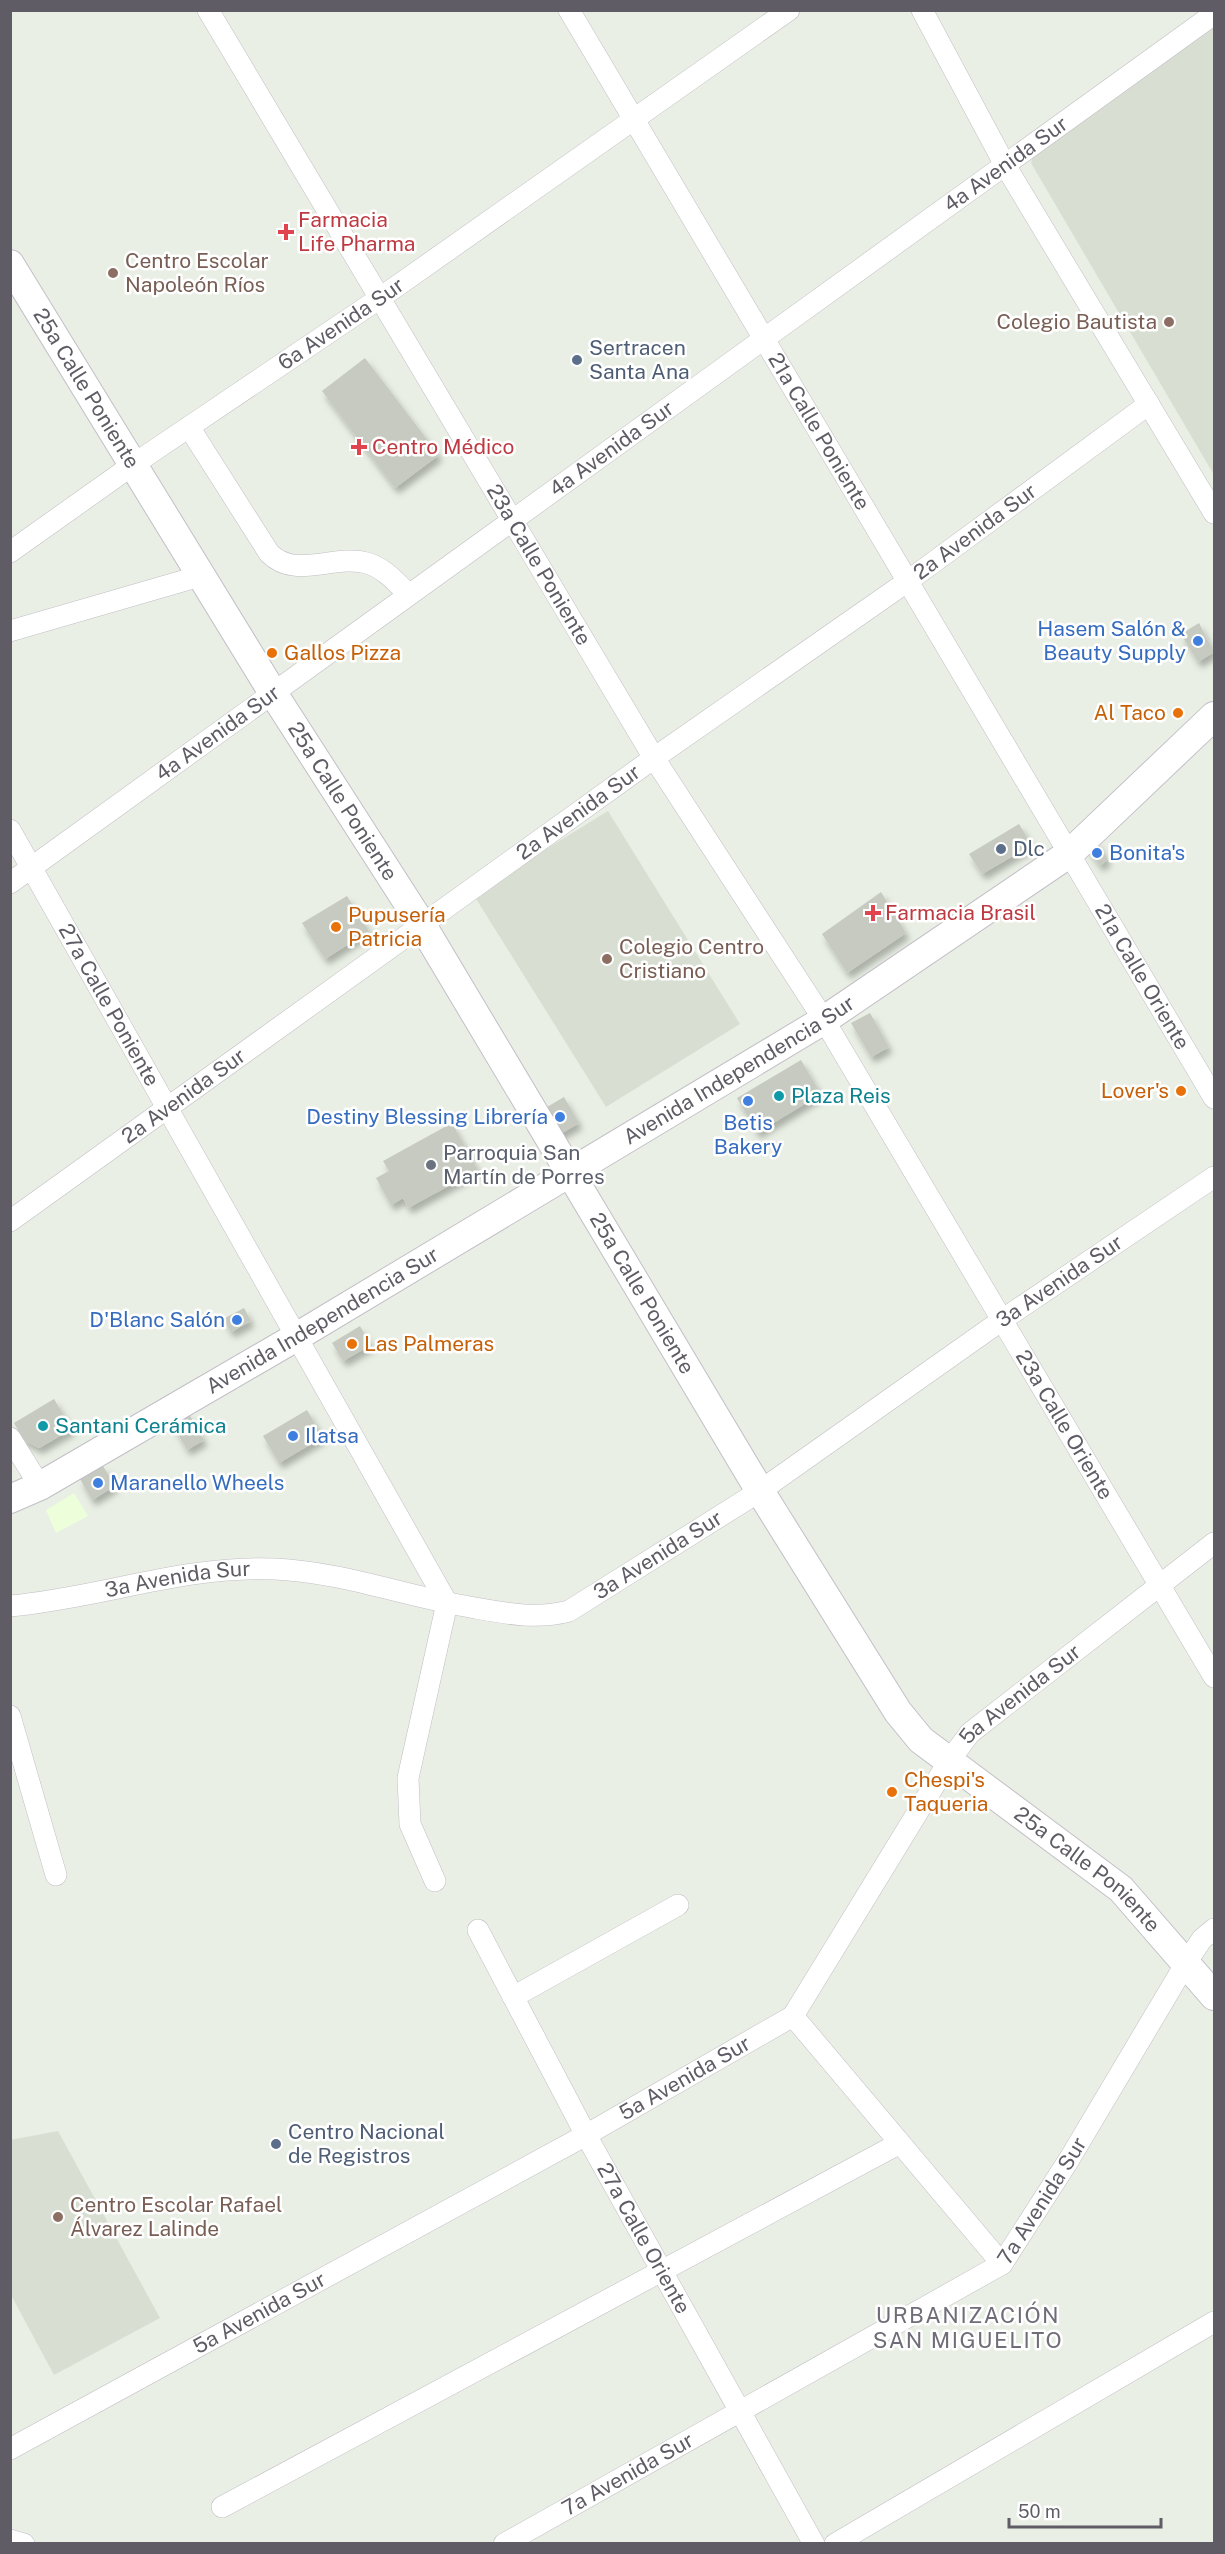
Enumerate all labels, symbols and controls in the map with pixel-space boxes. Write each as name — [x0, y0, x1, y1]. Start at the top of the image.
street label: 4a Avenida Sur — [938, 111, 1072, 217]
place label: Farmacia Life Pharma — [298, 207, 415, 256]
marker: Farmacia Life Pharma — [279, 225, 293, 239]
place label: Centro Escolar Napoleón Ríos — [125, 248, 269, 297]
marker: Centro Escolar Napoleón Ríos — [106, 266, 120, 280]
street label: 6a Avenida Sur — [273, 272, 409, 375]
street label: 25a Calle Poniente — [28, 304, 145, 473]
place label: Colegio Bautista — [997, 309, 1157, 334]
marker: Colegio Bautista — [1162, 315, 1176, 329]
place label: Sertracen Santa Ana — [589, 335, 690, 384]
street label: 21a Calle Poniente — [763, 348, 876, 514]
marker: Sertracen Santa Ana — [570, 353, 584, 367]
street label: 4a Avenida Sur — [544, 395, 678, 502]
place label: Centro Médico — [372, 434, 514, 459]
marker: Centro Médico — [350, 438, 368, 456]
street label: 2a Avenida Sur — [908, 478, 1041, 585]
street label: 23a Calle Poniente — [482, 480, 597, 650]
place label: Hasem Salón & Beauty Supply — [1037, 616, 1186, 665]
marker: Hasem Salón & Beauty Supply — [1191, 634, 1205, 648]
place label: Gallos Pizza — [284, 640, 401, 665]
marker: Gallos Pizza — [265, 646, 279, 660]
street label: 4a Avenida Sur — [150, 680, 284, 786]
place label: Al Taco — [1094, 700, 1166, 725]
marker: Al Taco — [1171, 706, 1185, 720]
street label: 25a Calle Poniente — [283, 717, 403, 885]
street label: 2a Avenida Sur — [511, 759, 645, 865]
place label: Dlc — [1013, 836, 1045, 861]
place label: Bonita's — [1109, 840, 1185, 865]
marker: Dlc — [994, 842, 1008, 856]
marker: Bonita's — [1090, 846, 1104, 860]
street label: 21a Calle Oriente — [1090, 899, 1195, 1054]
place label: Farmacia Brasil — [885, 900, 1036, 925]
place label: Pupusería Patricia — [348, 902, 446, 951]
marker: Farmacia Brasil — [866, 906, 880, 920]
street label: 27a Calle Poniente — [54, 919, 165, 1090]
marker: Pupusería Patricia — [329, 920, 343, 934]
place label: Colegio Centro Cristiano — [619, 934, 764, 983]
marker: Colegio Centro Cristiano — [600, 952, 614, 966]
street label: Avenida Independencia Sur — [619, 990, 859, 1150]
street label: 2a Avenida Sur — [117, 1043, 250, 1149]
place label: Lover's — [1101, 1078, 1169, 1103]
place label: Plaza Reis — [791, 1083, 891, 1108]
marker: Lover's — [1174, 1084, 1188, 1098]
marker: Plaza Reis — [772, 1089, 786, 1103]
marker: Betis Bakery — [741, 1094, 755, 1108]
place label: Destiny Blessing Librería — [306, 1104, 548, 1129]
marker: Destiny Blessing Librería — [553, 1110, 567, 1124]
place label: Betis Bakery — [714, 1110, 782, 1159]
place label: Parroquia San Martín de Porres — [443, 1140, 605, 1189]
marker: Parroquia San Martín de Porres — [424, 1158, 438, 1172]
street label: 25a Calle Poniente — [585, 1208, 700, 1378]
street label: 3a Avenida Sur — [991, 1229, 1127, 1332]
street label: Avenida Independencia Sur — [201, 1241, 443, 1399]
place label: D'Blanc Salón — [89, 1307, 225, 1332]
marker: D'Blanc Salón — [230, 1313, 244, 1327]
place label: Las Palmeras — [364, 1331, 494, 1356]
marker: Las Palmeras — [345, 1337, 359, 1351]
street label: 23a Calle Oriente — [1011, 1345, 1119, 1504]
place label: Santani Cerámica — [55, 1413, 226, 1438]
marker: Santani Cerámica — [36, 1419, 50, 1433]
place label: Ilatsa — [305, 1423, 359, 1448]
marker: Ilatsa — [286, 1429, 300, 1443]
place label: Maranello Wheels — [110, 1470, 284, 1495]
marker: Maranello Wheels — [91, 1476, 105, 1490]
street label: 3a Avenida Sur — [589, 1505, 727, 1604]
street label: 3a Avenida Sur — [103, 1556, 251, 1602]
street label: 5a Avenida Sur — [953, 1639, 1085, 1749]
place label: Chespi's Taqueria — [904, 1767, 988, 1816]
marker: Chespi's Taqueria — [885, 1785, 899, 1799]
street label: 25a Calle Poniente — [1010, 1801, 1166, 1937]
street label: 5a Avenida Sur — [614, 2030, 755, 2125]
place label: Centro Nacional de Registros — [288, 2119, 445, 2168]
street label: 7a Avenida Sur — [992, 2132, 1092, 2269]
marker: Centro Nacional de Registros — [269, 2137, 283, 2151]
street label: 27a Calle Oriente — [592, 2158, 696, 2318]
place label: Centro Escolar Rafael Álvarez Lalinde — [70, 2192, 282, 2241]
marker: Centro Escolar Rafael Álvarez Lalinde — [51, 2210, 65, 2224]
street label: 5a Avenida Sur — [188, 2266, 330, 2359]
district label: URBANIZACIÓN SAN MIGUELITO — [873, 2301, 1063, 2353]
street label: 7a Avenida Sur — [558, 2427, 698, 2521]
scale bar — [1009, 2491, 1160, 2529]
text: 50 m — [1018, 2501, 1061, 2522]

